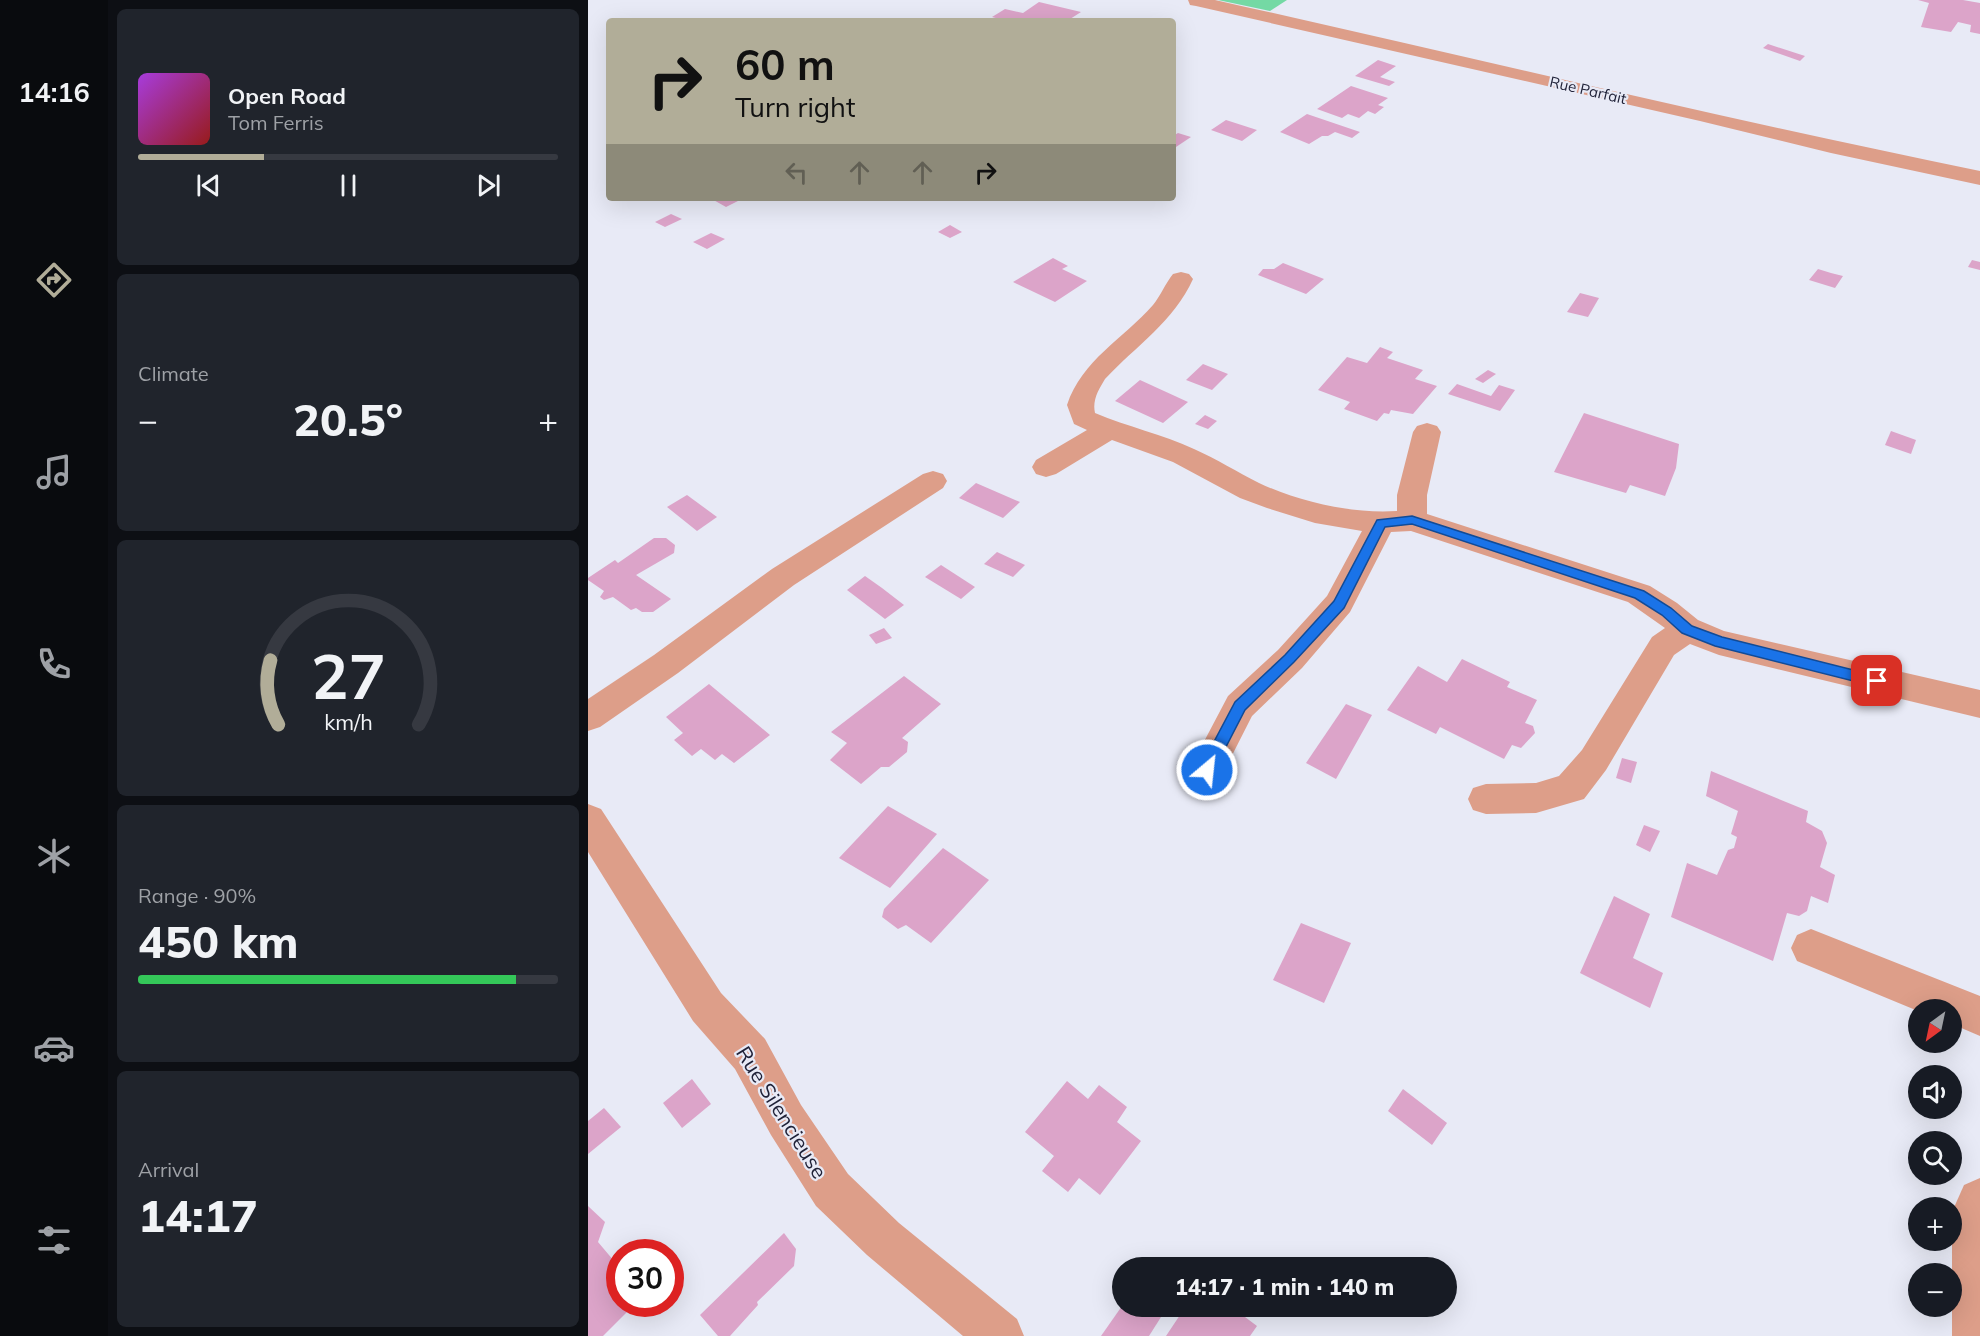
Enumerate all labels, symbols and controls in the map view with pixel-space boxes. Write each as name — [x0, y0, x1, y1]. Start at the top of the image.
text: 60 m — [735, 38, 835, 91]
icon: right — [636, 42, 714, 120]
street label: Rue Parfait — [1548, 72, 1628, 108]
text: 14:16 — [18, 75, 90, 109]
text: Open Road — [228, 82, 346, 110]
text: Turn right — [735, 90, 855, 124]
text: Tom Ferris — [228, 110, 324, 135]
icon: left — [780, 156, 813, 189]
icon: ahead — [843, 156, 876, 189]
icon: ahead — [906, 156, 939, 189]
icon: right — [969, 156, 1002, 189]
icon: previous — [192, 169, 225, 202]
icon: pause — [332, 169, 365, 202]
icon: next — [472, 169, 505, 202]
icon: directions — [33, 259, 75, 301]
text: Climate — [138, 361, 209, 386]
text: 20.5° — [293, 391, 403, 447]
text: − — [138, 399, 158, 440]
text: + — [538, 399, 558, 440]
icon: music — [33, 451, 75, 493]
text: 27 — [311, 636, 385, 715]
icon: phone — [33, 643, 75, 685]
pin — [1851, 655, 1902, 706]
icon: arrive — [1860, 664, 1893, 697]
text: km/h — [324, 708, 372, 735]
position arrow — [1175, 738, 1239, 802]
icon: climate — [33, 835, 75, 877]
text: Range · 90% — [138, 883, 256, 908]
text: 450 km — [138, 913, 299, 969]
north arrow — [1908, 999, 1962, 1053]
map controls — [1908, 999, 1962, 1317]
icon: car — [33, 1027, 75, 1069]
street label: Rue Silencieuse — [731, 1041, 833, 1183]
button: sound — [1908, 1065, 1962, 1119]
button: search — [1908, 1131, 1962, 1185]
text: Arrival — [138, 1157, 199, 1182]
text: 14:17 — [138, 1187, 258, 1243]
button: + — [1908, 1197, 1962, 1251]
icon: filters — [33, 1219, 75, 1261]
speed limit sign: 30 — [606, 1239, 684, 1317]
button: − — [1908, 1263, 1962, 1317]
text: 14:17 · 1 min · 140 m — [1175, 1273, 1394, 1301]

